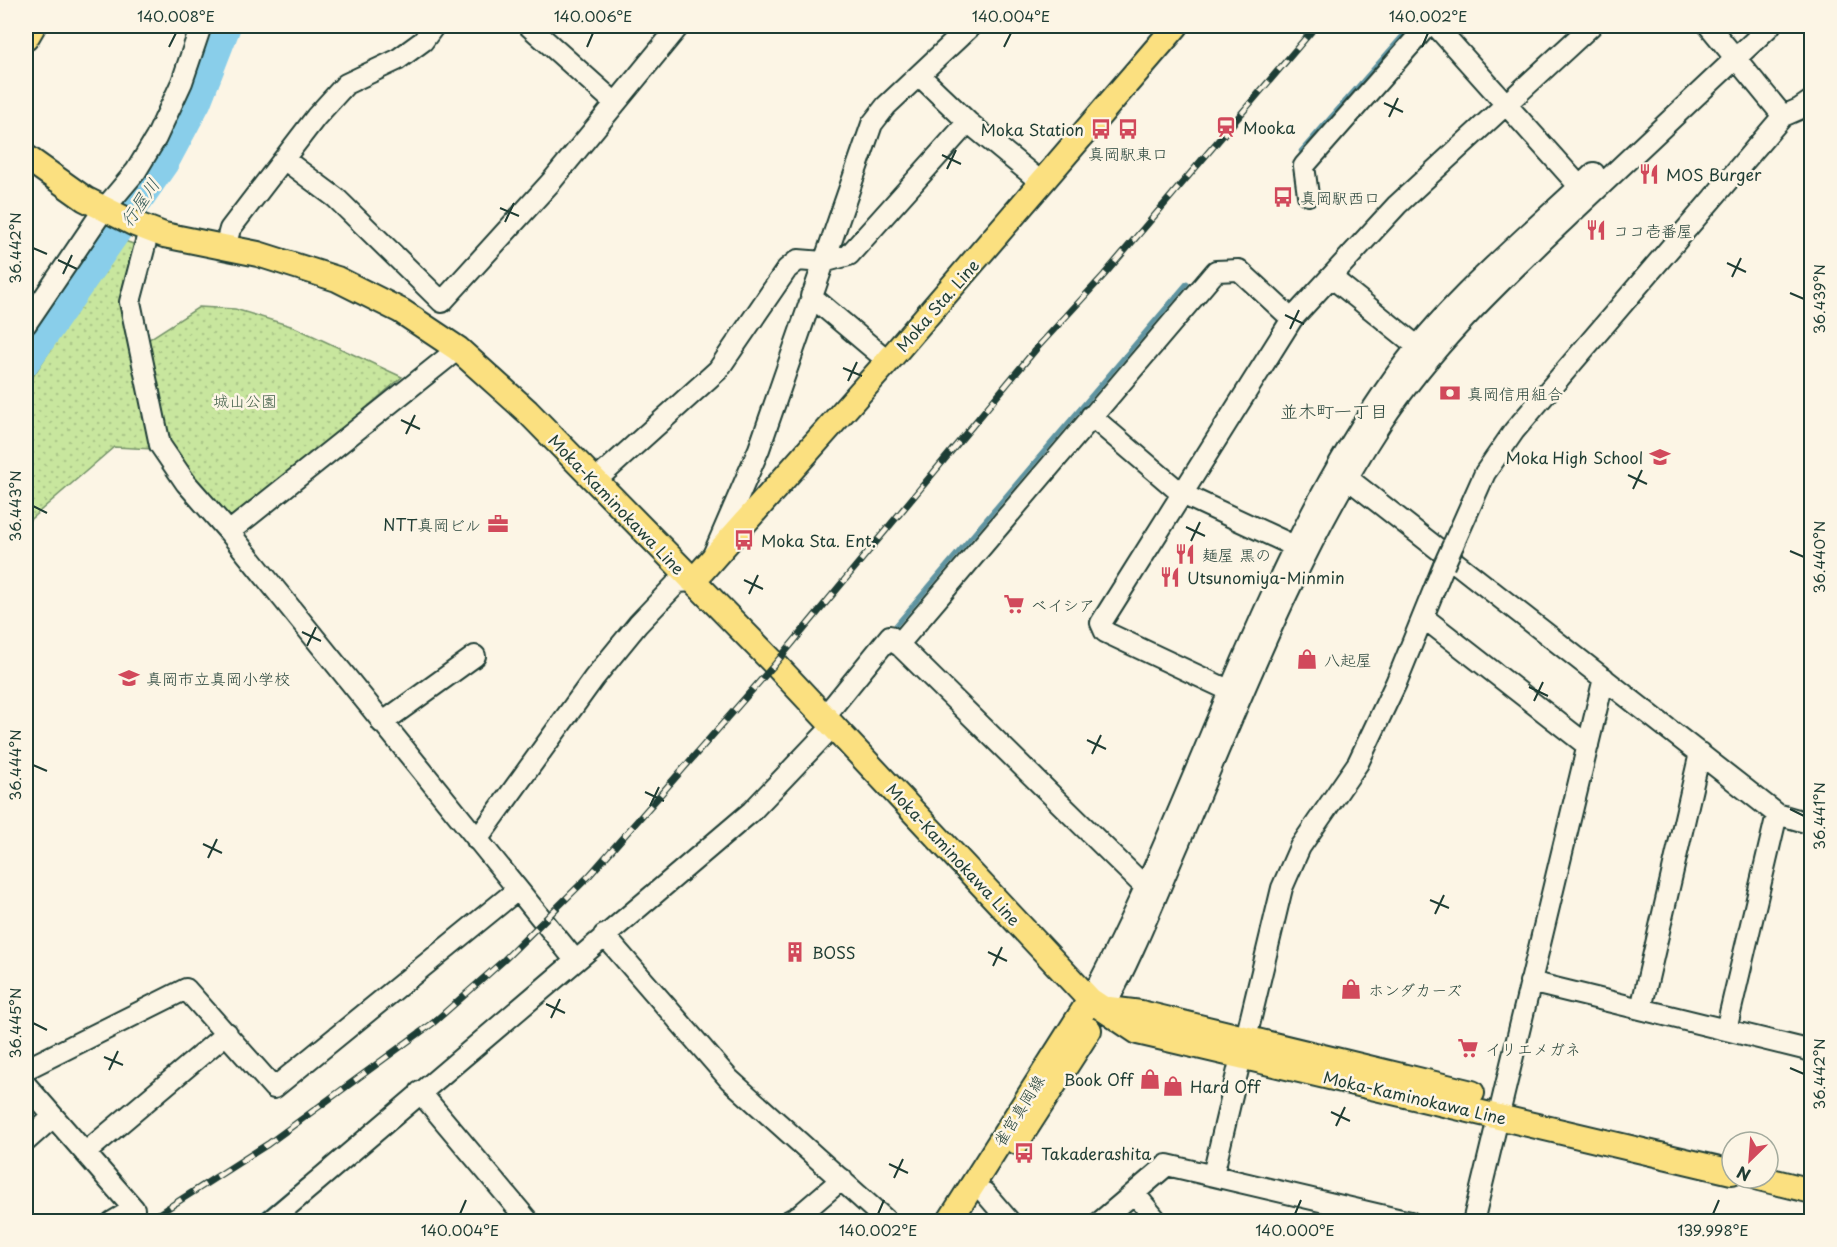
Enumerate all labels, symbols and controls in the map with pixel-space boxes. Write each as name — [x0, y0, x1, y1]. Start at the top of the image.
text: 140.008°E — [137, 4, 215, 27]
text: 140.006°E — [554, 4, 632, 27]
text: 140.004°E — [972, 4, 1050, 27]
text: 140.002°E — [1389, 4, 1467, 27]
station icon: Mooka — [1214, 115, 1238, 139]
place label: Mooka — [1243, 115, 1295, 139]
place label: Moka Station — [981, 117, 1084, 141]
bus stop icon: Moka Station — [1089, 117, 1113, 141]
bus stop icon: 真岡駅東口 — [1116, 117, 1140, 141]
place label: 真岡駅東口 — [1088, 141, 1168, 165]
restaurant icon: MOS Burger — [1637, 162, 1661, 186]
place label: MOS Burger — [1666, 162, 1762, 186]
water label: 行屋川 — [112, 172, 166, 232]
bus stop icon: 真岡駅西口 — [1271, 185, 1295, 209]
place label: 真岡駅西口 — [1300, 185, 1380, 209]
text: 36.442°N — [3, 212, 26, 284]
restaurant icon: ココ壱番屋 — [1584, 218, 1608, 242]
place label: ココ壱番屋 — [1613, 218, 1693, 242]
street label: Moka Sta. Line — [890, 253, 984, 357]
text: 36.439°N — [1807, 264, 1830, 334]
bank icon: 真岡信用組合 — [1438, 381, 1462, 405]
place label: 真岡信用組合 — [1467, 381, 1563, 405]
park label: 城山公園 — [213, 388, 277, 412]
district label: 並木町一丁目 — [1280, 397, 1388, 424]
street label: Moka-Kaminokawa Line — [543, 428, 691, 580]
place label: Moka High School — [1505, 445, 1643, 469]
school or university icon: Moka High School — [1648, 445, 1672, 469]
text: 36.443°N — [3, 470, 26, 542]
place label: NTT真岡ビル — [383, 512, 481, 536]
office icon: NTT真岡ビル — [486, 512, 510, 536]
text: 36.440°N — [1807, 521, 1830, 593]
bus stop icon: Moka Sta. Ent. — [732, 528, 756, 552]
place label: Moka Sta. Ent. — [761, 528, 876, 552]
restaurant icon: 麺屋 黒の — [1173, 542, 1197, 566]
place label: 麺屋 黒の — [1202, 542, 1271, 566]
restaurant icon: Utsunomiya-Minmin — [1158, 565, 1182, 589]
place label: Utsunomiya-Minmin — [1187, 565, 1345, 589]
supermarket icon: ベイシア — [1002, 592, 1026, 616]
place label: ベイシア — [1031, 592, 1095, 616]
shop icon: 八起屋 — [1295, 647, 1319, 671]
place label: 八起屋 — [1324, 647, 1372, 671]
school or university icon: 真岡市立真岡小学校 — [117, 666, 141, 690]
place label: 真岡市立真岡小学校 — [146, 666, 290, 690]
text: 36.444°N — [3, 729, 26, 801]
street label: Moka-Kaminokawa Line — [881, 777, 1027, 931]
text: 36.441°N — [1807, 782, 1830, 850]
building icon: BOSS — [783, 940, 807, 964]
place label: BOSS — [812, 940, 856, 964]
shop icon: ホンダカーズ — [1339, 977, 1363, 1001]
place label: ホンダカーズ — [1368, 977, 1462, 1001]
text: 36.445°N — [3, 988, 26, 1058]
supermarket icon: イリエメガネ — [1456, 1036, 1480, 1060]
place label: イリエメガネ — [1485, 1036, 1581, 1060]
text: 36.442°N — [1807, 1038, 1830, 1110]
street label: Moka-Kaminokawa Line — [1321, 1064, 1509, 1130]
place label: Book Off — [1064, 1067, 1135, 1091]
shop icon: Book Off — [1138, 1067, 1162, 1091]
street label: 雀宮真岡線 — [987, 1070, 1049, 1150]
shop icon: Hard Off — [1161, 1074, 1185, 1098]
place label: Hard Off — [1190, 1074, 1262, 1098]
north arrow — [1720, 1130, 1780, 1190]
bus stop icon: Takaderashita — [1012, 1141, 1036, 1165]
place label: Takaderashita — [1041, 1141, 1151, 1165]
text: N — [1732, 1161, 1754, 1188]
text: 140.004°E — [421, 1218, 499, 1241]
text: 140.002°E — [839, 1218, 917, 1241]
text: 140.000°E — [1255, 1218, 1335, 1241]
text: 139.998°E — [1677, 1218, 1749, 1241]

